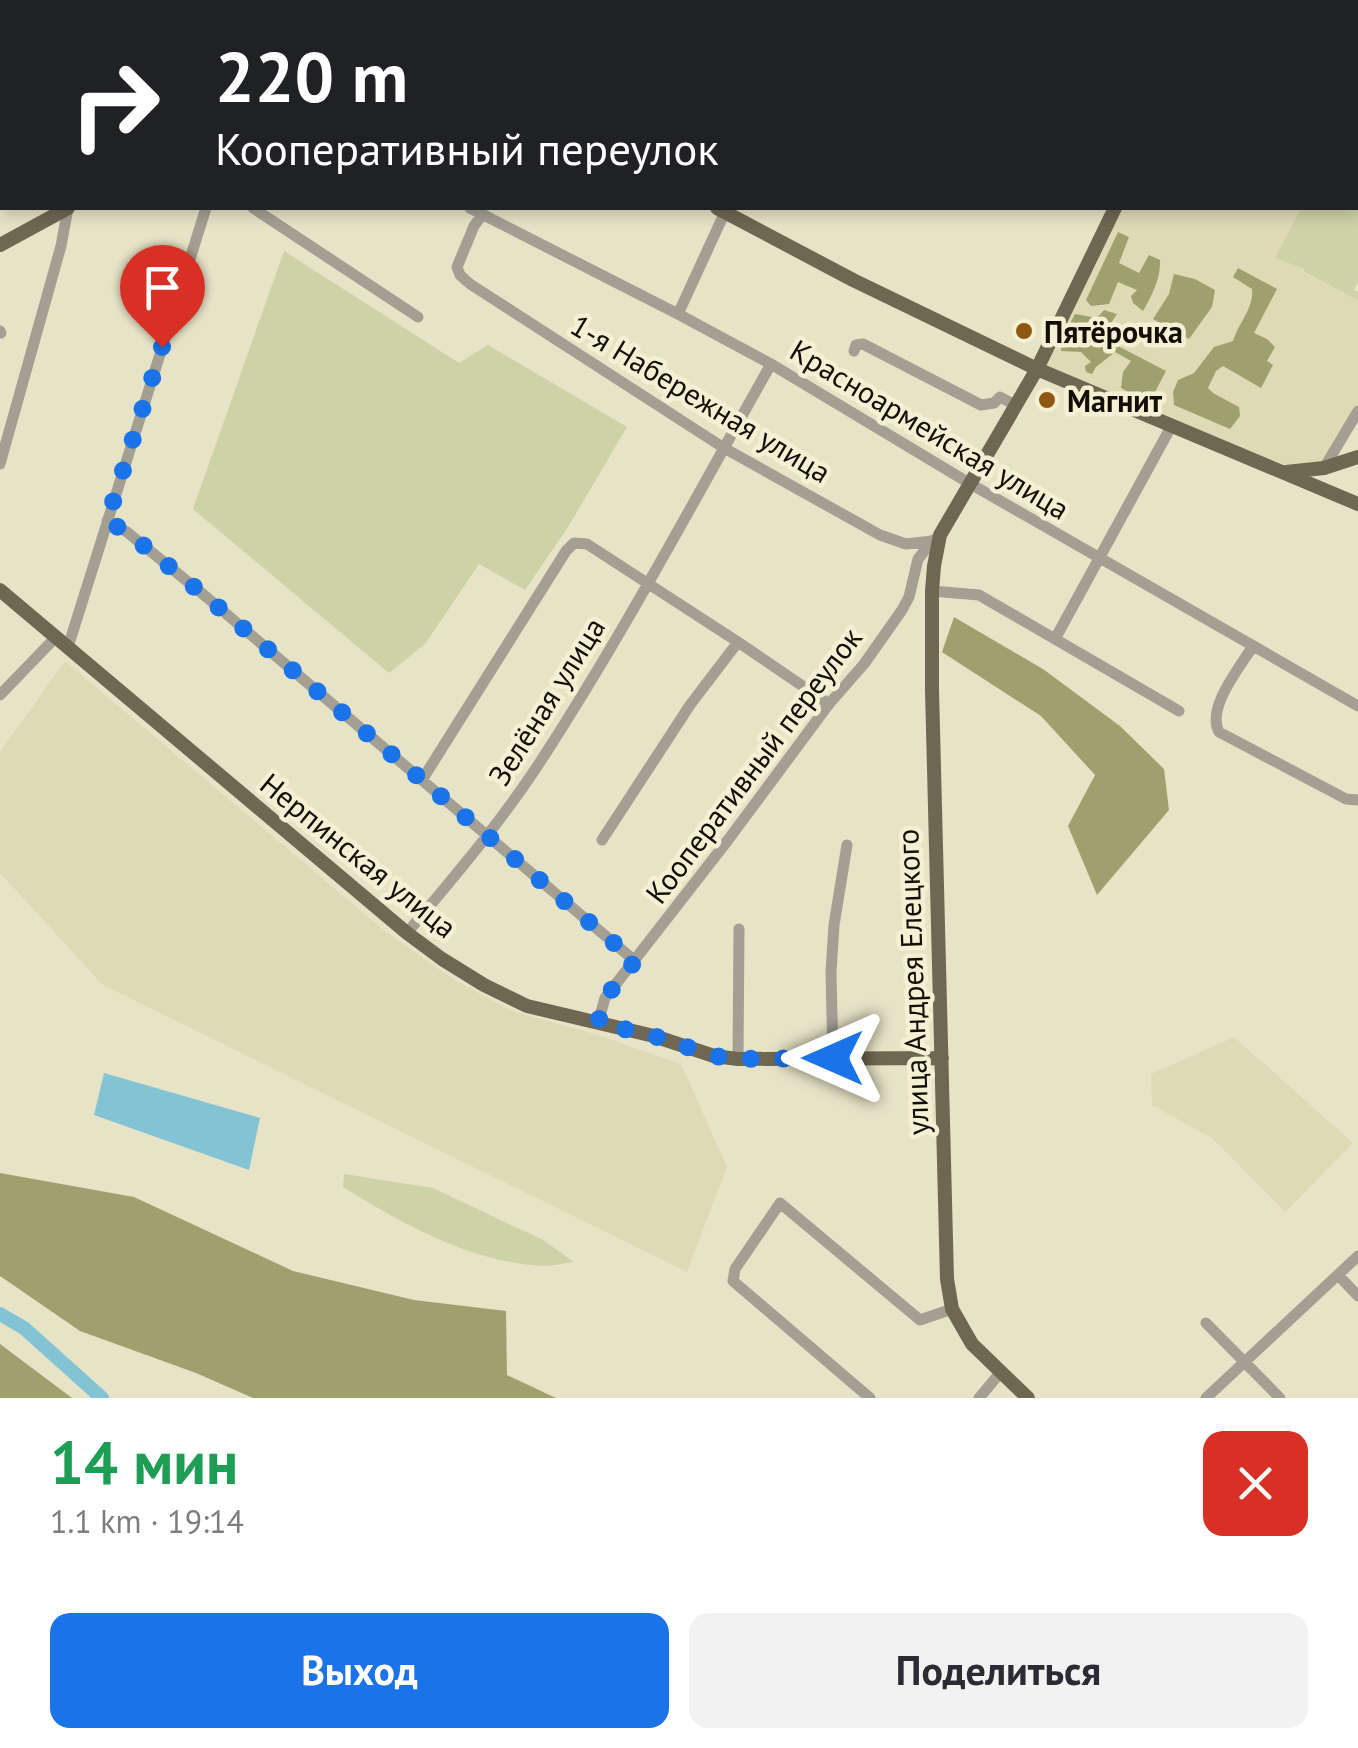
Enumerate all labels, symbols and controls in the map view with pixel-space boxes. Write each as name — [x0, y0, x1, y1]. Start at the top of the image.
text: 220 m — [215, 31, 408, 121]
icon: right — [50, 40, 180, 170]
text: Кооперативный переулок — [215, 119, 719, 177]
pin — [120, 245, 205, 348]
icon: arrive — [135, 260, 190, 315]
street label: 1-я Набережная улица — [564, 305, 838, 491]
place label: Пятёрочка — [1044, 312, 1183, 351]
marker: Пятёрочка — [1013, 320, 1035, 342]
street label: Красноармейская улица — [783, 330, 1077, 528]
place label: Магнит — [1067, 381, 1163, 420]
marker: Магнит — [1036, 389, 1058, 411]
street label: Зелёная улица — [479, 610, 613, 792]
street label: Кооперативный переулок — [636, 619, 870, 911]
street label: Нерпинская улица — [253, 764, 465, 946]
street label: улица Андрея Елецкого — [887, 828, 937, 1136]
position arrow — [781, 1006, 885, 1110]
text: 14 мин — [50, 1423, 238, 1501]
button: close — [1203, 1431, 1308, 1536]
text: 1.1 km · 19:14 — [50, 1500, 244, 1542]
button: Выход — [50, 1613, 669, 1728]
button: Поделиться — [689, 1613, 1308, 1728]

